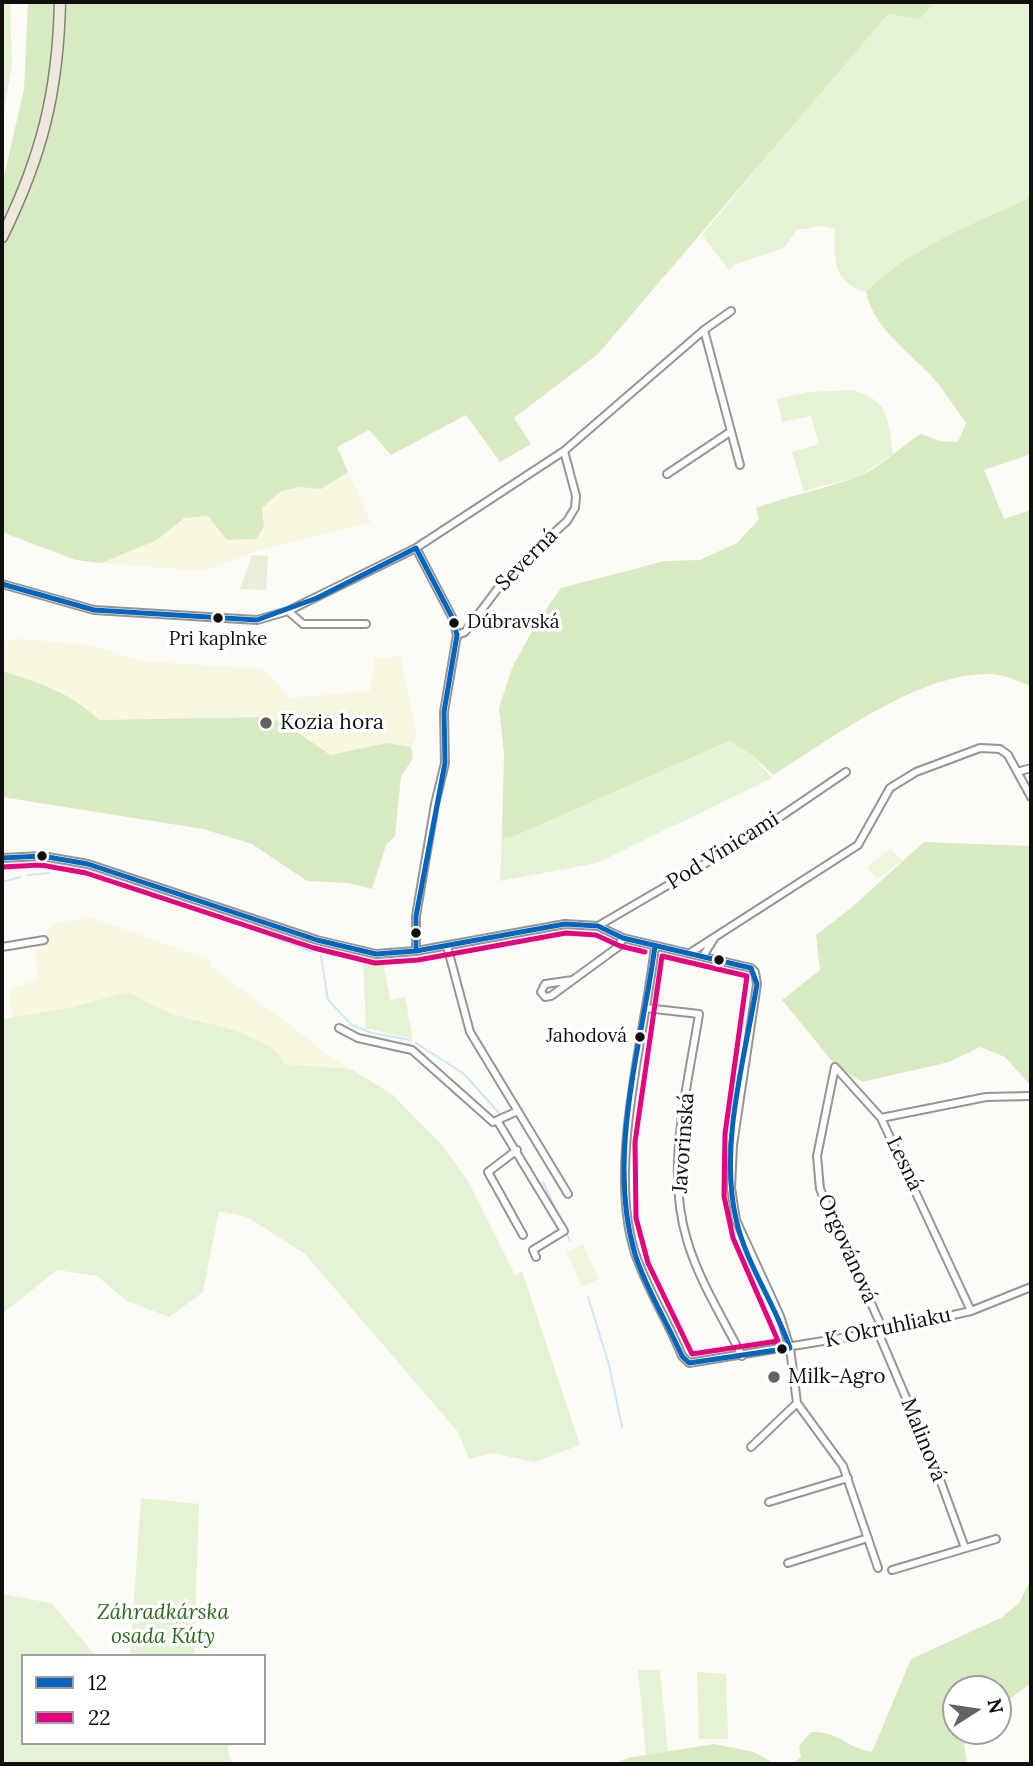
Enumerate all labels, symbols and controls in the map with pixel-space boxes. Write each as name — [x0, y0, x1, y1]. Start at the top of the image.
street label: Severná — [491, 524, 563, 596]
marker: Pri kaplnke — [211, 611, 225, 625]
place label: Dúbravská — [467, 612, 560, 634]
marker: Dúbravská — [447, 616, 461, 630]
place label: Pri kaplnke — [169, 629, 267, 651]
place label: Kozia hora — [280, 710, 384, 736]
marker: Kozia hora — [258, 715, 274, 731]
street label: Pod Vinicami — [662, 807, 784, 895]
unlabelled marker — [35, 849, 49, 863]
unlabelled marker — [409, 926, 423, 940]
unlabelled marker — [712, 953, 726, 967]
place label: Jahodová — [546, 1026, 627, 1048]
marker: Jahodová — [633, 1030, 647, 1044]
street label: Javorinská — [668, 1092, 700, 1194]
street label: Lesná — [880, 1133, 928, 1195]
street label: Orgovánová — [812, 1191, 882, 1307]
street label: K Okruhliaku — [823, 1302, 953, 1354]
unlabelled marker — [775, 1342, 789, 1356]
place label: Milk-Agro — [788, 1364, 886, 1390]
marker: Milk-Agro — [766, 1369, 782, 1385]
street label: Malinová — [895, 1395, 951, 1485]
park label: Záhradkárska osada Kúty — [97, 1600, 229, 1650]
legend — [21, 1654, 266, 1745]
text: 12 — [88, 1669, 107, 1696]
north arrow — [942, 1675, 1012, 1745]
text: N — [982, 1696, 1009, 1716]
text: 22 — [88, 1704, 111, 1731]

